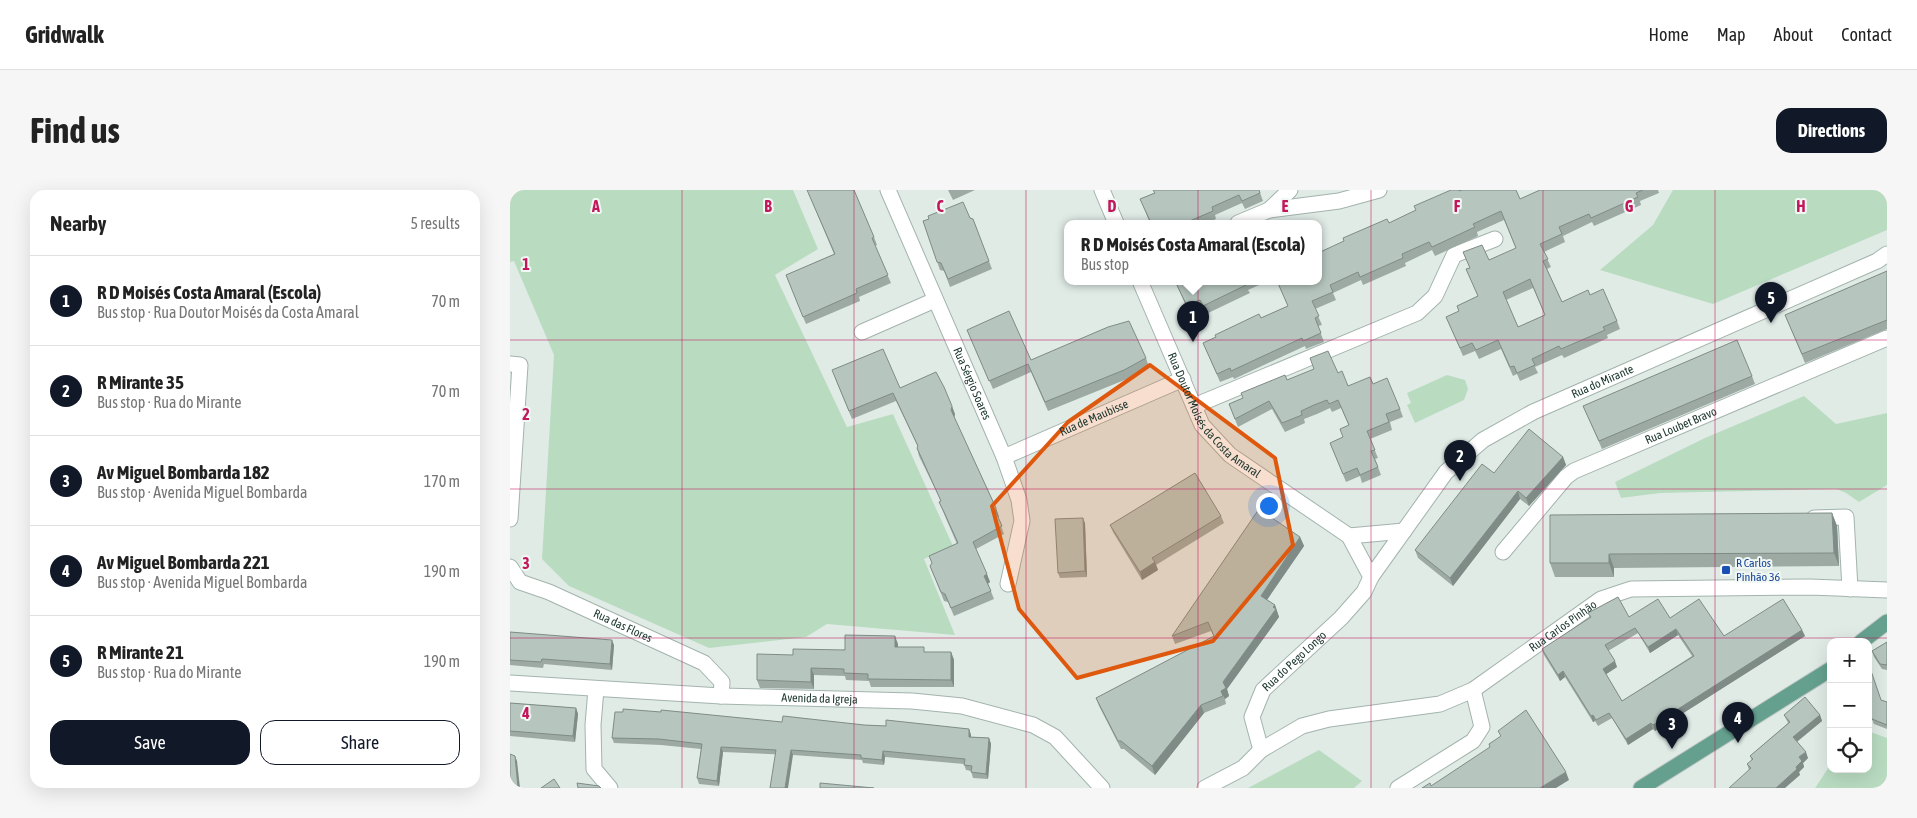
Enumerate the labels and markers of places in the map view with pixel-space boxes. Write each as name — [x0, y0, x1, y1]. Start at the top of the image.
pin: 5 — [1755, 282, 1787, 323]
pin: 1 — [1177, 301, 1209, 342]
pin: 2 — [1444, 440, 1476, 481]
place label: R Carlos Pinhão 36 — [1736, 556, 1781, 584]
marker: R Carlos Pinhão 36 — [1720, 564, 1732, 576]
pin: 4 — [1722, 702, 1754, 743]
pin: 3 — [1656, 708, 1688, 749]

